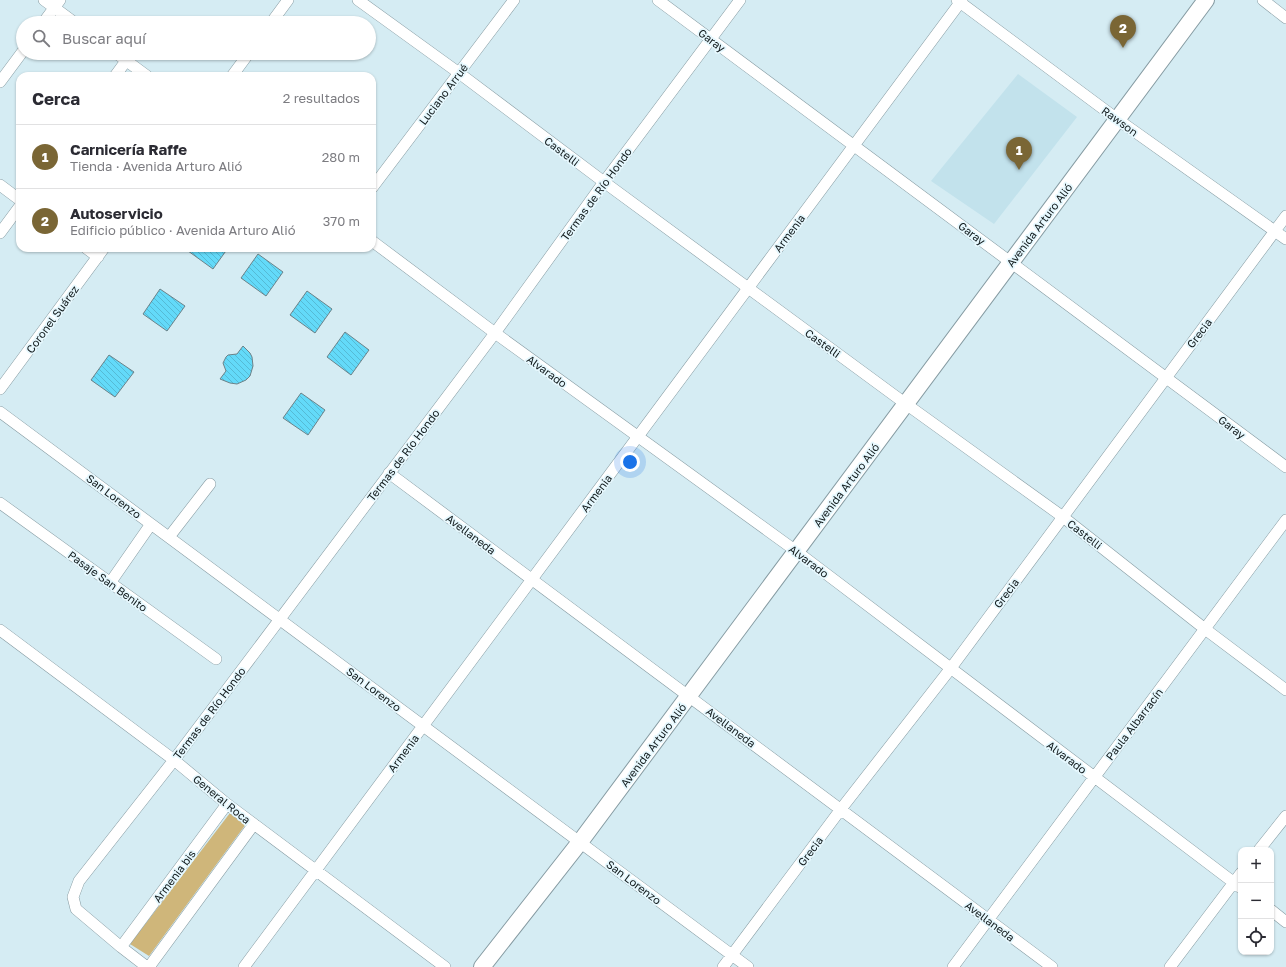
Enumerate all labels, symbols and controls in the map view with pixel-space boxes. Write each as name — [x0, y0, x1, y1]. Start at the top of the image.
pin: 2 — [1110, 15, 1136, 48]
search box — [16, 16, 376, 60]
street label: Garay — [696, 26, 728, 54]
icon: search — [30, 27, 52, 49]
text: Buscar aquí — [62, 29, 146, 47]
street label: Luciano Arrué — [416, 61, 470, 127]
text: Cerca — [32, 88, 80, 109]
text: 2 resultados — [283, 90, 360, 106]
street label: Rawson — [1099, 104, 1141, 138]
street label: Castelli — [542, 134, 582, 168]
pin: 1 — [1006, 137, 1032, 170]
text: Carnicería Raffe — [70, 140, 187, 158]
street label: Termas de Río Hondo — [558, 145, 634, 243]
text: 1 — [42, 149, 48, 165]
text: 280 m — [322, 149, 360, 165]
text: Tienda · Avenida Arturo Alió — [70, 158, 242, 174]
street label: Avenida Arturo Alió — [1003, 180, 1075, 269]
text: Autoservicio — [70, 204, 163, 222]
street label: Armenia — [771, 212, 807, 254]
text: 2 — [41, 213, 49, 229]
text: 370 m — [323, 213, 360, 229]
street label: Garay — [956, 219, 988, 247]
text: Edificio público · Avenida Arturo Alió — [70, 222, 295, 238]
street label: Coronel Suárez — [23, 282, 81, 355]
street label: Grecia — [1184, 316, 1214, 350]
street label: Castelli — [803, 326, 843, 360]
street label: Alvarado — [524, 352, 570, 390]
street label: Termas de Río Hondo — [364, 406, 442, 504]
street label: Garay — [1216, 413, 1248, 441]
street label: Avenida Arturo Alió — [810, 440, 882, 529]
your location — [620, 452, 640, 472]
street label: San Lorenzo — [84, 471, 144, 521]
street label: Armenia — [578, 472, 614, 514]
street label: Avellaneda — [444, 511, 498, 557]
street label: Castelli — [1065, 516, 1105, 552]
street label: Alvarado — [787, 542, 832, 580]
street label: Pasaje San Benito — [66, 548, 150, 614]
street label: Grecia — [991, 576, 1021, 610]
street label: Termas de Río Hondo — [170, 664, 248, 762]
street label: San Lorenzo — [344, 664, 404, 714]
street label: Paula Albarracín — [1103, 686, 1165, 762]
street label: Avenida Arturo Alió — [617, 700, 689, 789]
street label: Avellaneda — [704, 704, 758, 750]
street label: Armenia — [385, 732, 421, 774]
street label: Alvarado — [1045, 738, 1090, 776]
street label: General Roca — [191, 772, 253, 826]
street label: Grecia — [795, 834, 825, 868]
street label: Armenia bis — [150, 847, 198, 905]
map controls — [1238, 847, 1274, 955]
button: + — [1238, 847, 1274, 883]
street label: San Lorenzo — [604, 857, 664, 907]
button: − — [1238, 883, 1274, 919]
street label: Avellaneda — [963, 898, 1017, 944]
button: locate — [1238, 919, 1274, 955]

